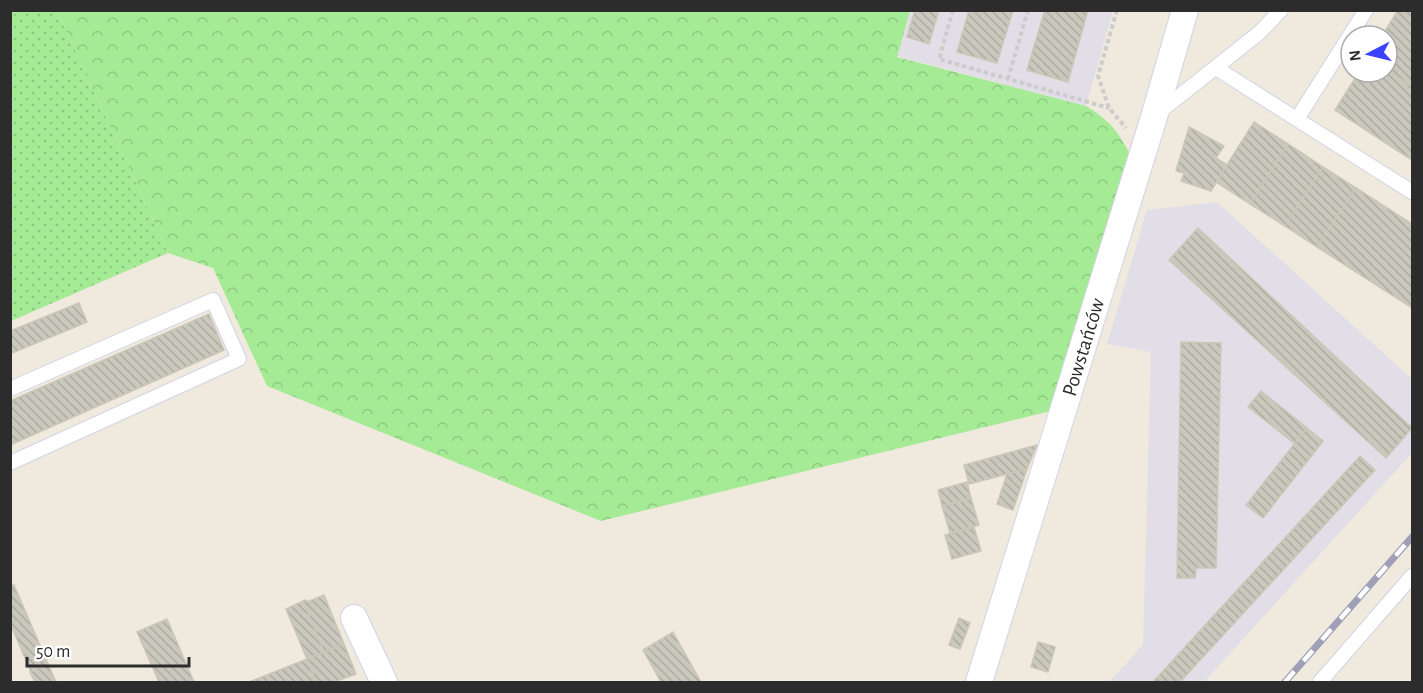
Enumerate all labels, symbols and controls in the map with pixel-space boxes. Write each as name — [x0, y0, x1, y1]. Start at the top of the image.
north arrow — [1339, 24, 1399, 84]
text: N — [1346, 49, 1364, 62]
street label: Powstańców — [1059, 296, 1108, 399]
scale bar — [27, 630, 189, 668]
text: 50 m — [36, 643, 70, 661]

